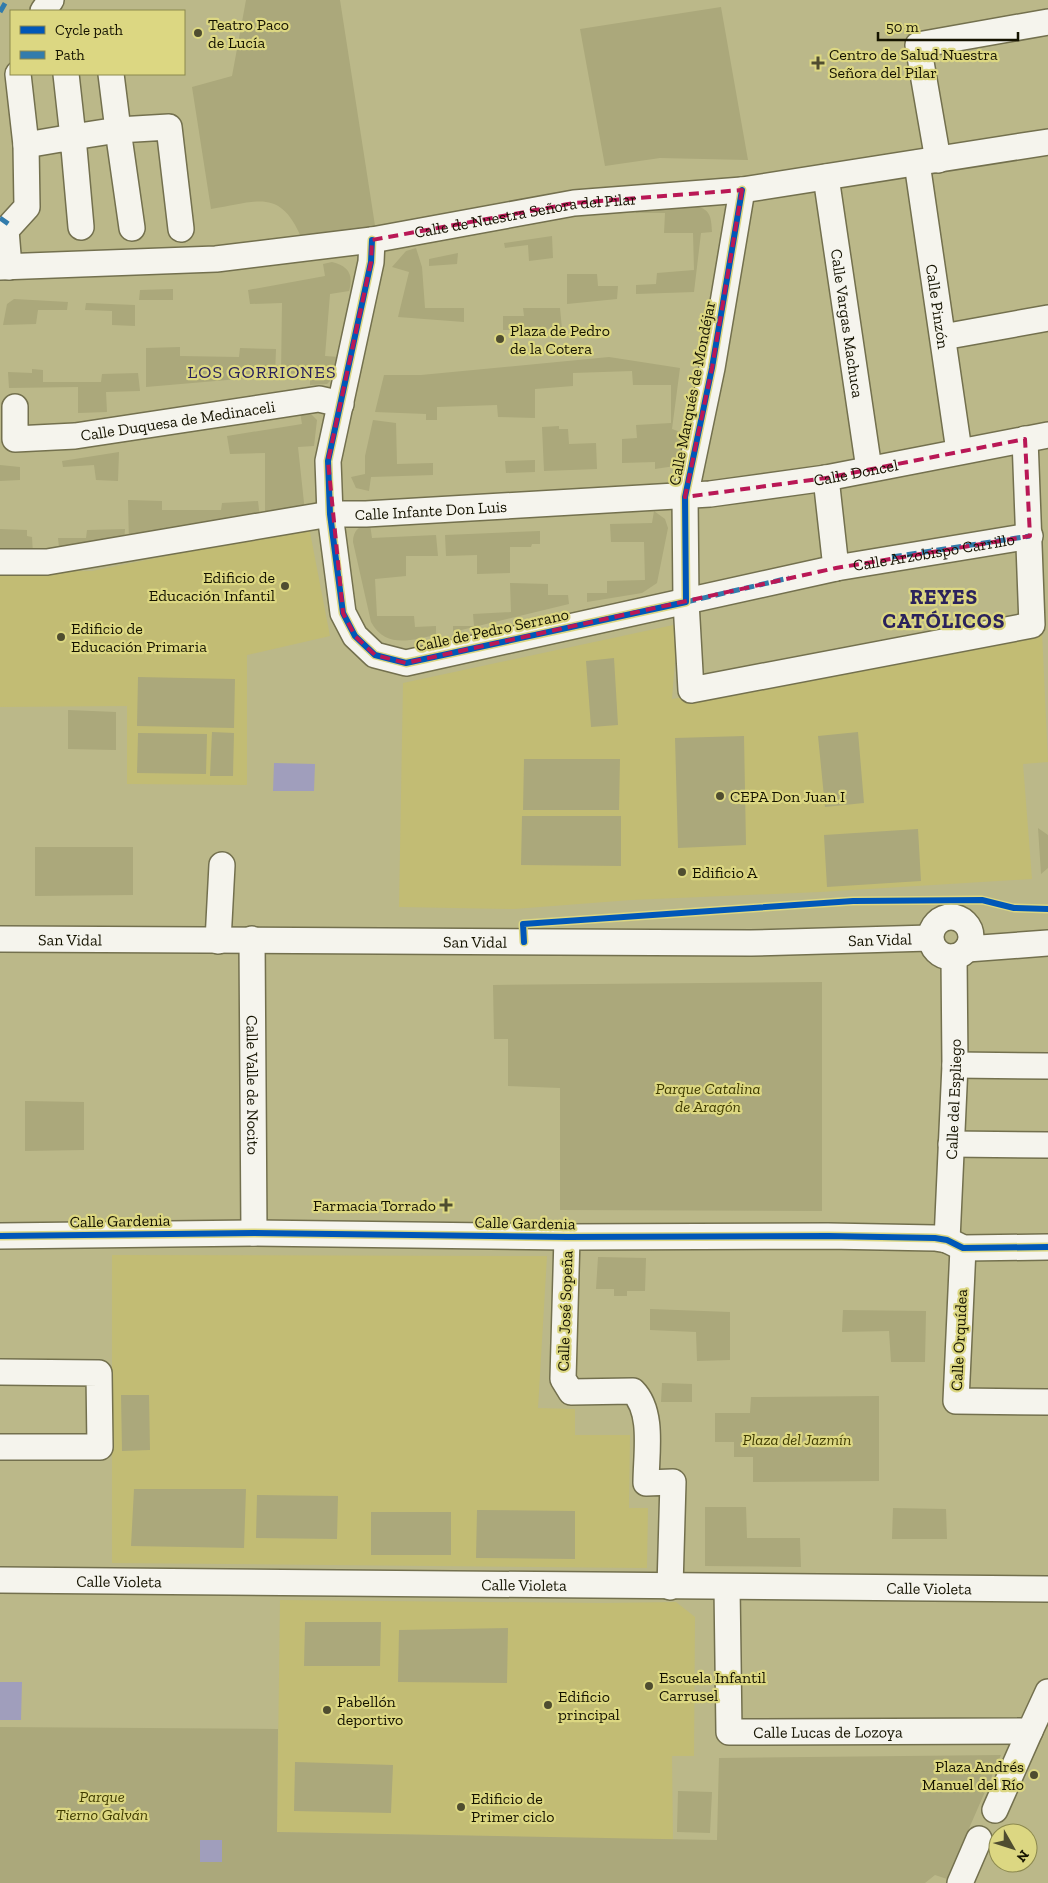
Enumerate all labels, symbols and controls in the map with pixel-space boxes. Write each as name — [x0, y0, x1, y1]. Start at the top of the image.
legend — [10, 10, 185, 75]
scale bar — [878, 10, 1018, 42]
place label: Teatro Paco de Lucía — [208, 15, 289, 52]
text: 50 m — [886, 18, 919, 36]
text: Cycle path — [55, 21, 124, 39]
marker: Teatro Paco de Lucía — [192, 27, 204, 39]
place label: Centro de Salud Nuestra Señora del Pilar — [829, 45, 998, 82]
text: Path — [55, 46, 85, 64]
marker: Centro de Salud Nuestra Señora del Pilar — [811, 56, 825, 70]
street label: Calle de Nuestra Señora del Pilar — [413, 189, 638, 242]
street label: Calle Vargas Machuca — [827, 248, 868, 399]
street label: Calle Pinzón — [922, 263, 954, 351]
street label: Calle Marqués de Mondéjar — [665, 299, 719, 487]
place label: Plaza de Pedro de la Cotera — [510, 321, 610, 358]
marker: Plaza de Pedro de la Cotera — [494, 333, 506, 345]
district label: LOS GORRIONES — [187, 361, 337, 383]
street label: Calle Duquesa de Medinaceli — [79, 396, 277, 445]
street label: Calle Doncel — [812, 455, 900, 489]
street label: Calle Infante Don Luis — [355, 496, 508, 524]
street label: Calle Arzobispo Carrillo — [851, 529, 1016, 575]
place label: Edificio de Educación Infantil — [149, 568, 275, 605]
marker: Edificio de Educación Infantil — [279, 580, 291, 592]
district label: REYES CATÓLICOS — [882, 584, 1006, 633]
street label: Calle de Pedro Serrano — [414, 604, 570, 656]
place label: Edificio de Educación Primaria — [71, 619, 207, 656]
marker: Edificio de Educación Primaria — [55, 631, 67, 643]
place label: CEPA Don Juan I — [730, 787, 845, 806]
marker: CEPA Don Juan I — [714, 790, 726, 802]
place label: Edificio A — [692, 863, 758, 882]
marker: Edificio A — [676, 866, 688, 878]
street label: San Vidal — [848, 929, 912, 950]
street label: San Vidal — [38, 930, 102, 949]
street label: San Vidal — [443, 932, 507, 951]
street label: Calle Valle de Nocito — [243, 1015, 263, 1155]
street label: Calle del Espliego — [941, 1039, 965, 1160]
park label: Parque Catalina de Aragón — [655, 1079, 761, 1116]
place label: Farmacia Torrado — [313, 1196, 436, 1215]
marker: Farmacia Torrado — [440, 1199, 452, 1211]
street label: Calle Gardenia — [69, 1211, 171, 1231]
street label: Calle Gardenia — [474, 1213, 576, 1233]
street label: Calle José Sopeña — [553, 1250, 577, 1372]
street label: Calle Orquídea — [947, 1288, 971, 1392]
park label: Plaza del Jazmín — [743, 1430, 851, 1449]
street label: Calle Violeta — [76, 1571, 162, 1591]
street label: Calle Violeta — [481, 1575, 567, 1594]
street label: Calle Violeta — [886, 1578, 972, 1598]
place label: Escuela Infantil Carrusel — [659, 1668, 766, 1705]
marker: Escuela Infantil Carrusel — [643, 1680, 655, 1692]
place label: Edificio principal — [558, 1687, 620, 1724]
place label: Pabellón deportivo — [337, 1692, 403, 1729]
marker: Edificio principal — [542, 1699, 554, 1711]
marker: Pabellón deportivo — [321, 1704, 333, 1716]
street label: Calle Lucas de Lozoya — [753, 1722, 903, 1741]
place label: Plaza Andrés Manuel del Río — [922, 1757, 1024, 1794]
marker: Plaza Andrés Manuel del Río — [1028, 1769, 1040, 1781]
park label: Parque Tierno Galván — [56, 1787, 148, 1824]
place label: Edificio de Primer ciclo — [471, 1789, 555, 1826]
marker: Edificio de Primer ciclo — [455, 1801, 467, 1813]
north arrow — [988, 1823, 1038, 1873]
text: N — [1013, 1846, 1033, 1866]

